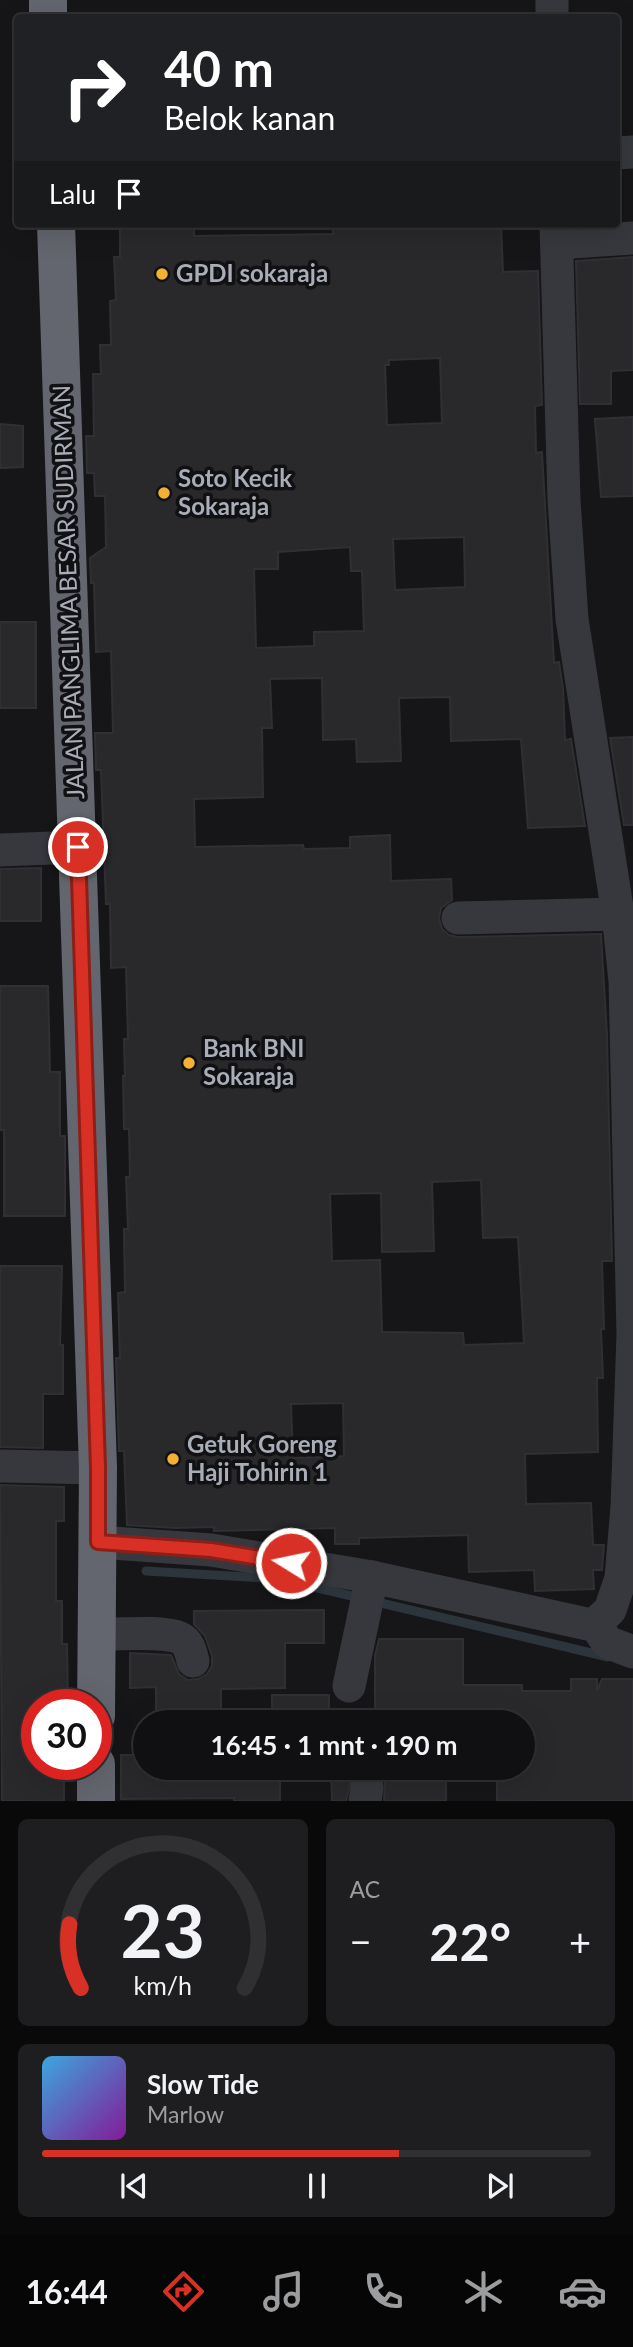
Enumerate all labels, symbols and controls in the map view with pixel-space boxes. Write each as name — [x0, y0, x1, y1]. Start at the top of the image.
text: 40 m — [164, 39, 274, 97]
icon: right — [49, 42, 140, 133]
text: Belok kanan — [164, 98, 335, 137]
icon: arrive — [110, 175, 148, 213]
text: Lalu — [49, 178, 96, 210]
place label: GPDI sokaraja — [176, 258, 328, 287]
marker: GPDI sokaraja — [154, 266, 170, 282]
street label: JALAN PANGLIMA BESAR SUDIRMAN — [46, 384, 89, 800]
place label: Soto Kecik Sokaraja — [178, 463, 292, 520]
marker: Soto Kecik Sokaraja — [156, 485, 172, 501]
pin — [48, 817, 108, 877]
icon: arrive — [59, 828, 97, 866]
place label: Bank BNI Sokaraja — [203, 1033, 304, 1090]
marker: Bank BNI Sokaraja — [181, 1055, 197, 1071]
place label: Getuk Goreng Haji Tohirin 1 — [187, 1429, 337, 1486]
marker: Getuk Goreng Haji Tohirin 1 — [165, 1451, 181, 1467]
position arrow — [254, 1526, 328, 1600]
speed limit sign: 30 — [21, 1689, 112, 1780]
text: 16:45 · 1 mnt · 190 m — [210, 1729, 458, 1761]
text: AC — [350, 1875, 380, 1903]
text: 23 — [121, 1887, 205, 1975]
text: 22° — [429, 1910, 511, 1972]
text: − — [350, 1918, 372, 1964]
text: + — [569, 1918, 591, 1964]
text: km/h — [133, 1970, 192, 2000]
text: Slow Tide — [147, 2068, 259, 2100]
text: Marlow — [147, 2100, 224, 2128]
icon: previous — [115, 2167, 153, 2205]
icon: pause — [298, 2167, 336, 2205]
icon: next — [481, 2167, 519, 2205]
icon: directions — [159, 2267, 208, 2316]
icon: music — [259, 2267, 308, 2316]
icon: phone — [359, 2267, 408, 2316]
icon: climate — [459, 2267, 508, 2316]
icon: car — [558, 2267, 607, 2316]
text: 16:44 — [25, 2272, 108, 2311]

